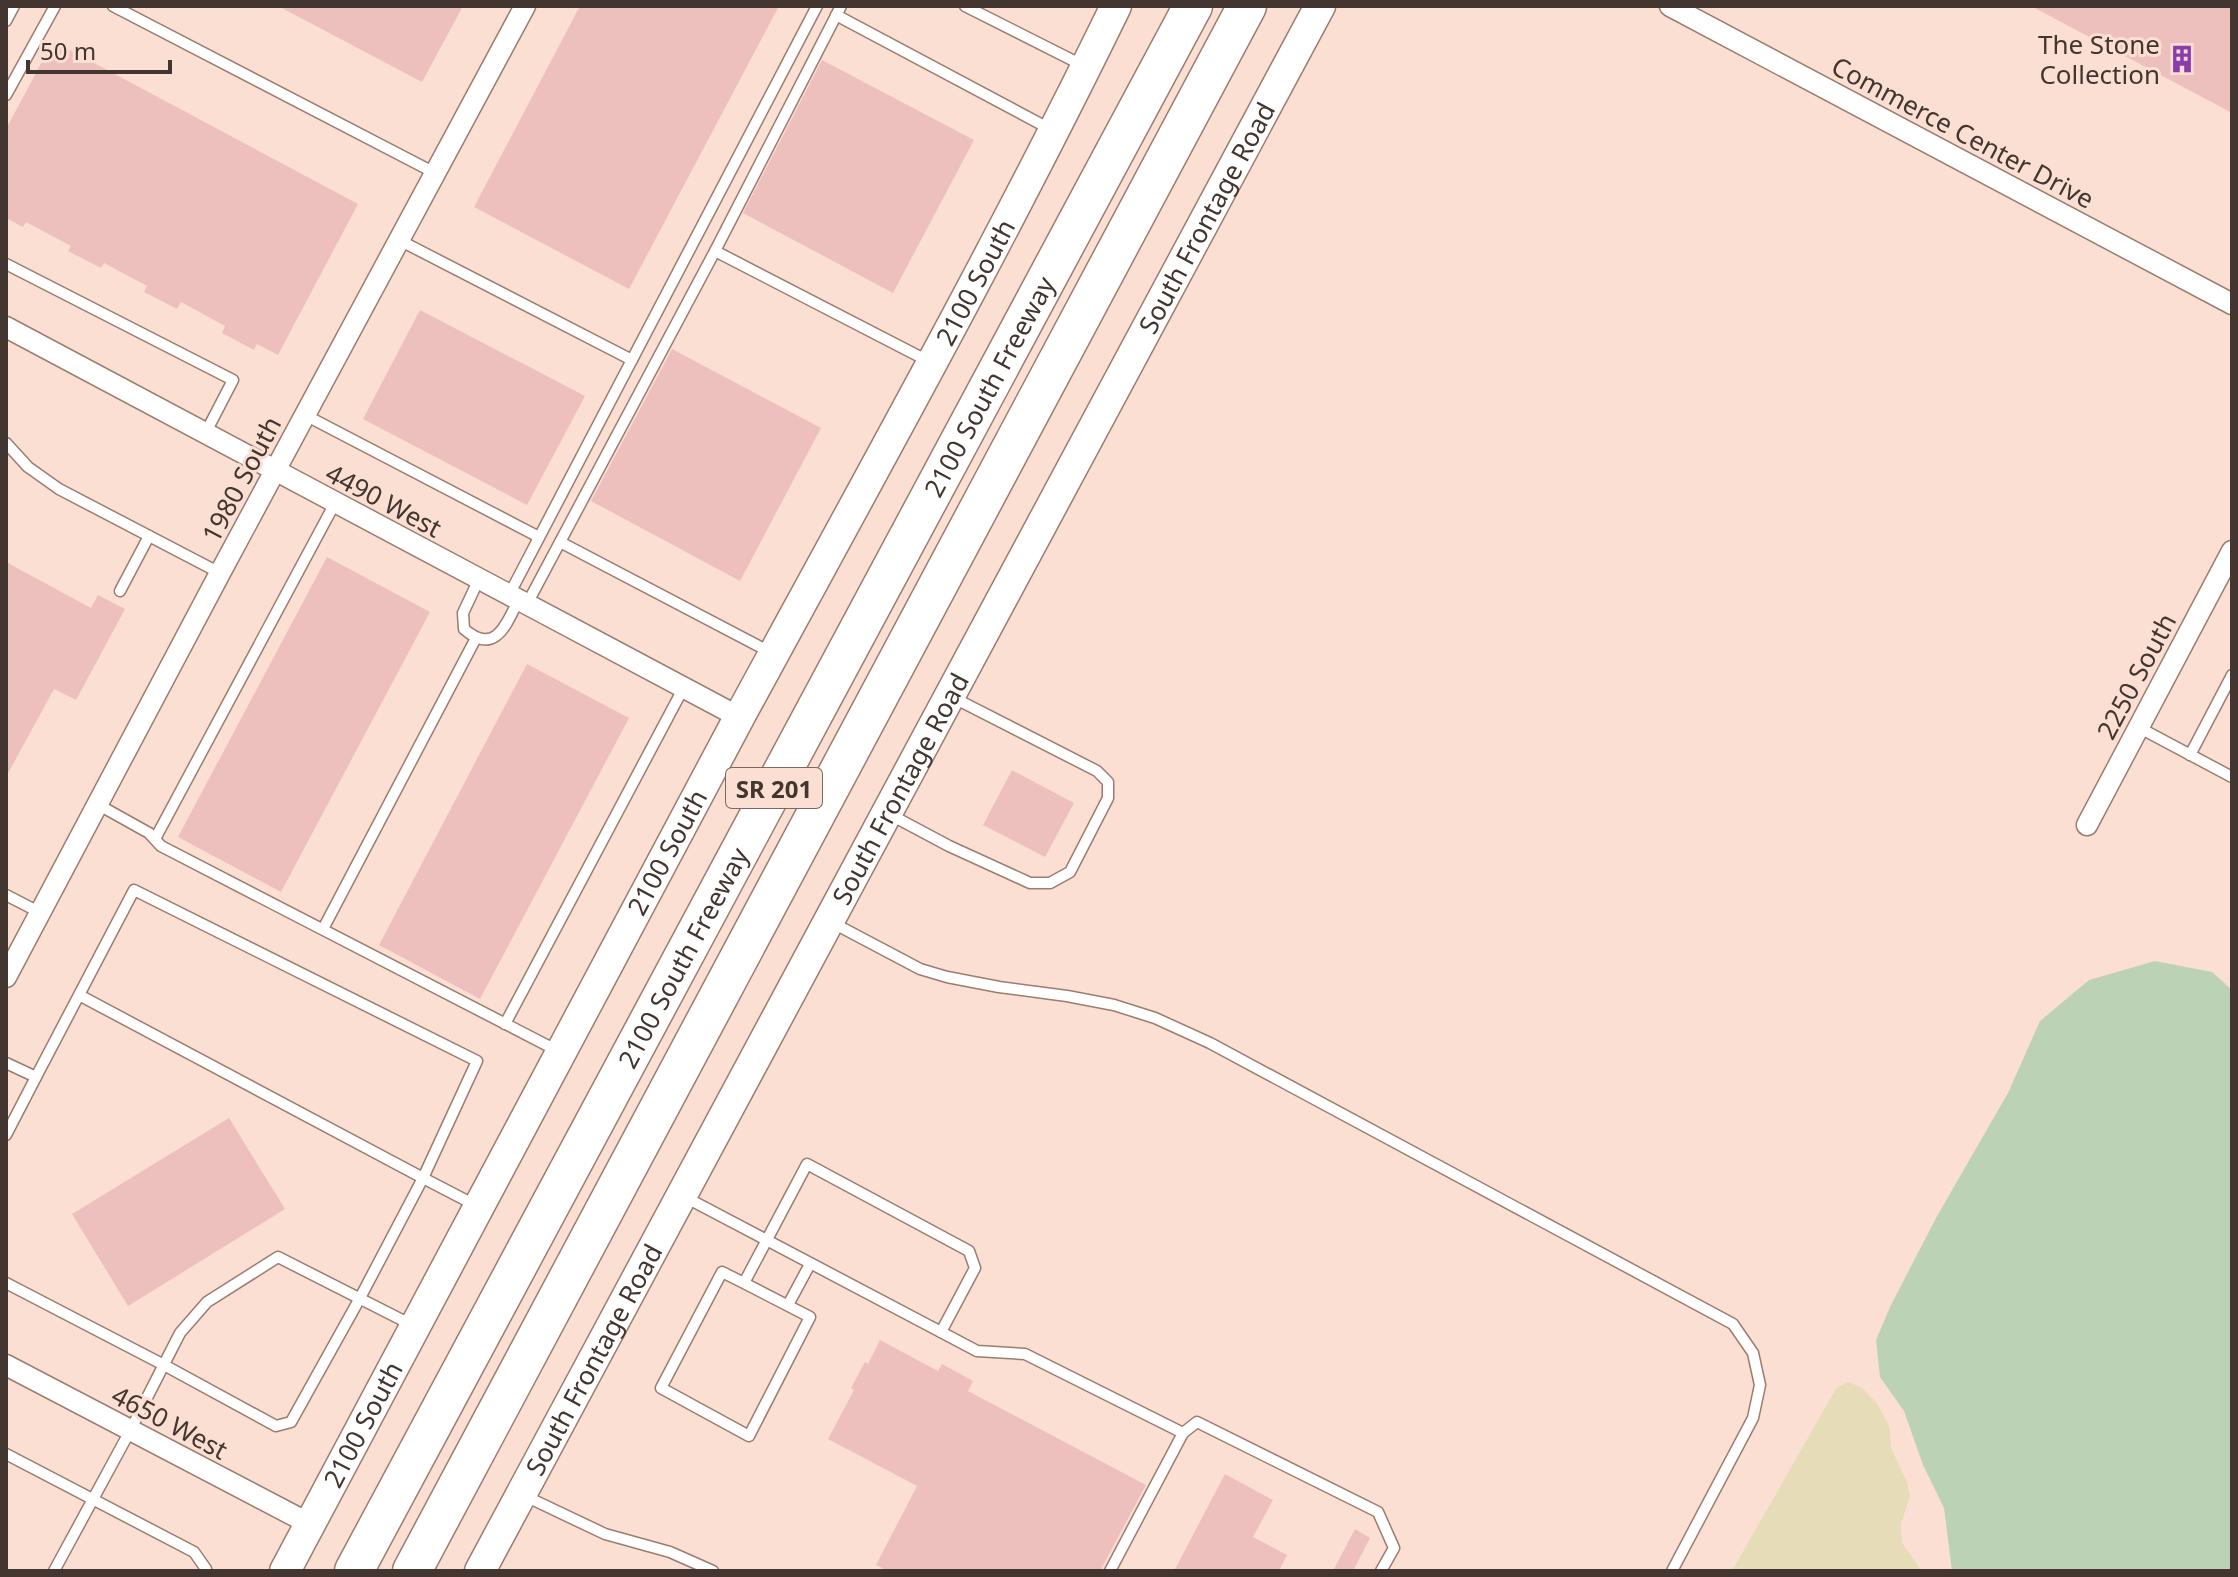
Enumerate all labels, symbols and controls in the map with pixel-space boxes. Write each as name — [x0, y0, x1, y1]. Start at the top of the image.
scale bar — [28, 24, 170, 74]
place label: The Stone Collection — [2038, 26, 2160, 92]
text: 50 m — [40, 34, 96, 67]
building icon: The Stone Collection — [2167, 44, 2197, 74]
street label: Commerce Center Drive — [1825, 47, 2101, 217]
street label: South Frontage Road — [1130, 96, 1283, 340]
street label: 2100 South — [927, 213, 1023, 351]
street label: 2100 South Freeway — [915, 269, 1063, 503]
street label: 1980 South — [193, 410, 289, 548]
street label: 4490 West — [320, 454, 448, 546]
street label: 2250 South — [2088, 607, 2184, 745]
street label: South Frontage Road — [823, 666, 977, 911]
road number: SR 201 — [726, 768, 822, 808]
street label: 2100 South — [618, 783, 715, 921]
street label: 2100 South Freeway — [609, 840, 757, 1074]
street label: South Frontage Road — [517, 1237, 670, 1482]
street label: 2100 South — [314, 1355, 411, 1494]
street label: 4650 West — [106, 1376, 234, 1468]

